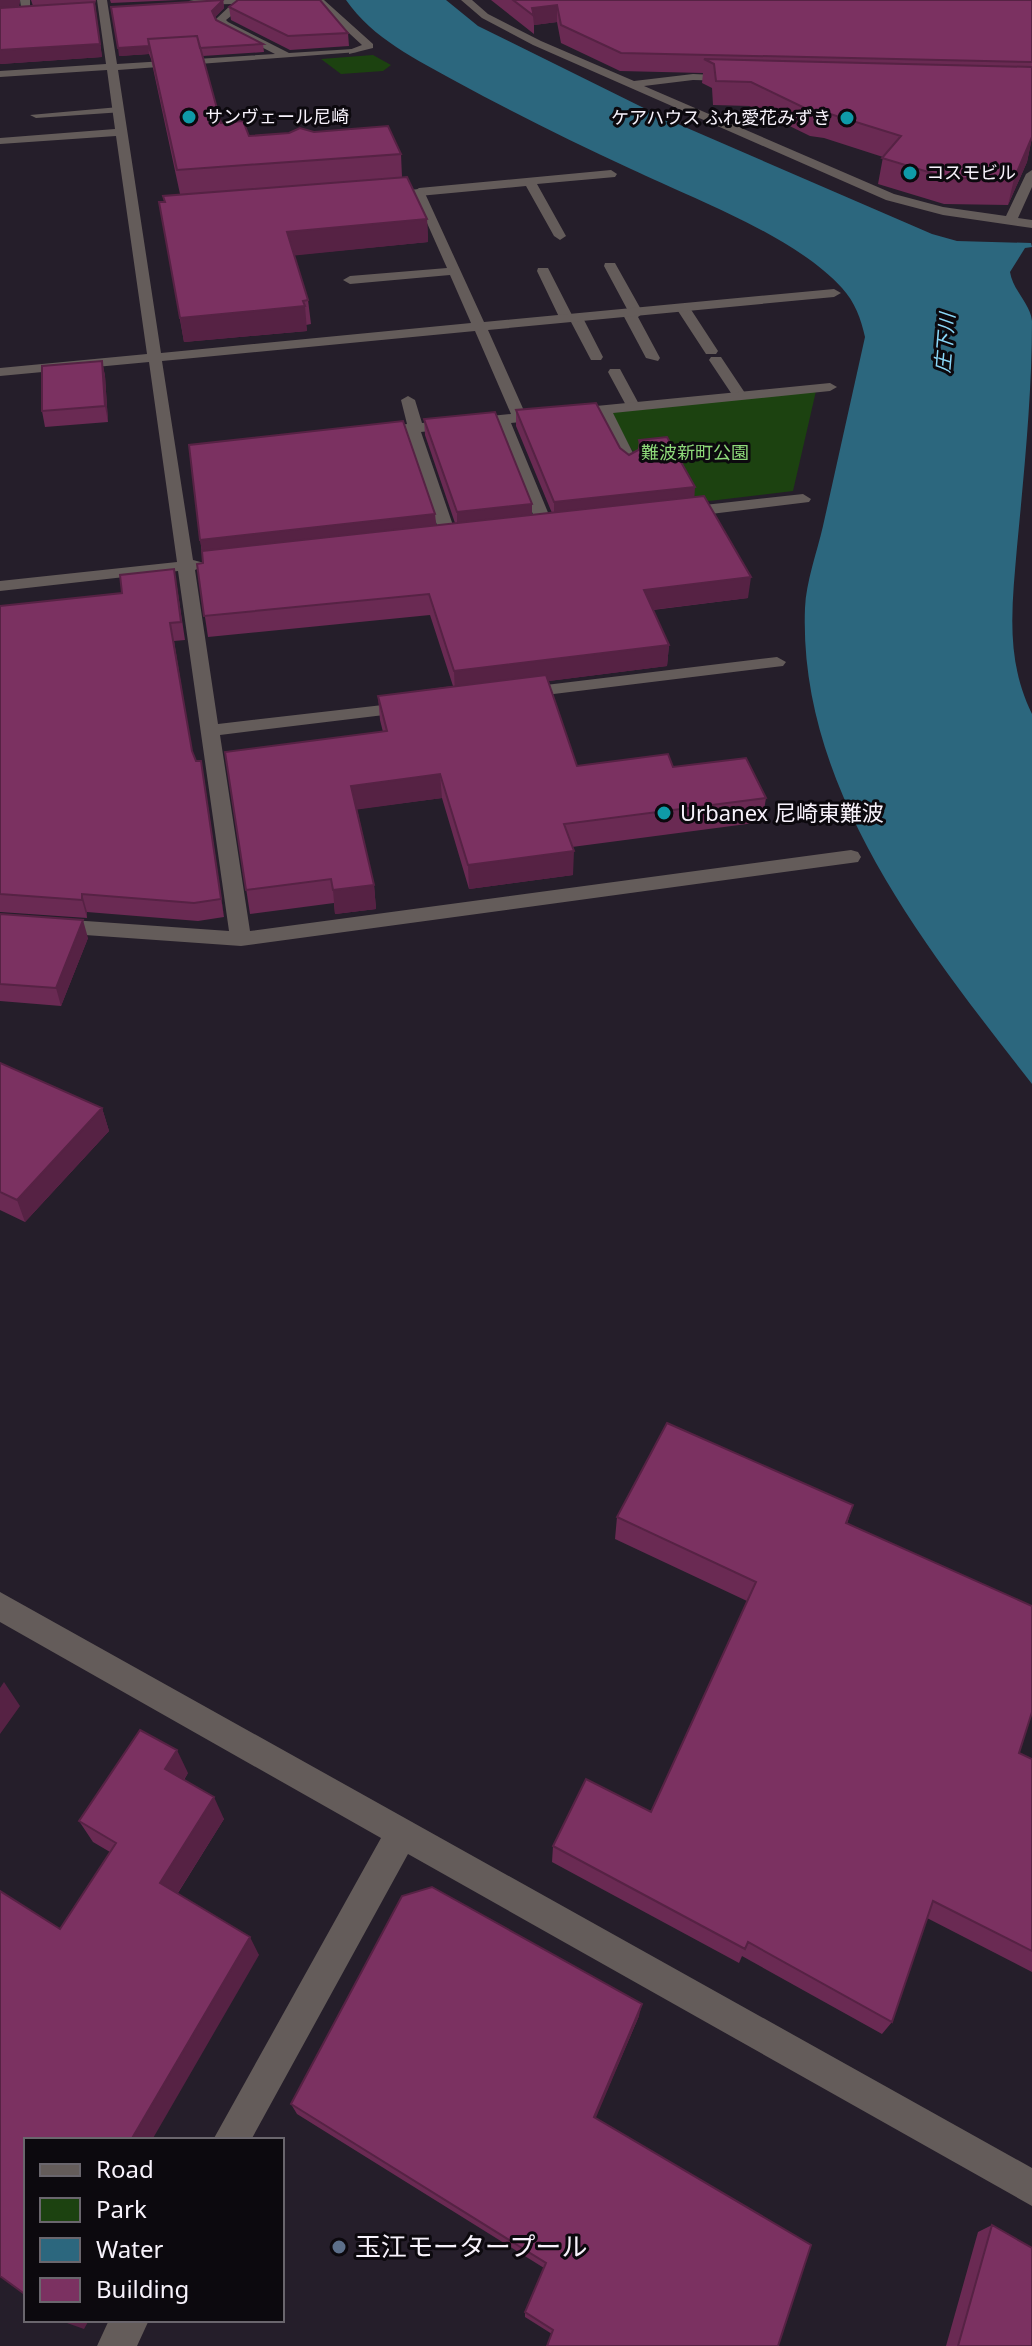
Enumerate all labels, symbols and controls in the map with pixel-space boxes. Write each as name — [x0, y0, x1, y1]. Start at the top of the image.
place label: サンヴェール尼崎 — [205, 104, 349, 128]
place label: ケアハウス ふれ愛花みずき — [611, 105, 831, 129]
marker: サンヴェール尼崎 — [180, 108, 198, 126]
marker: ケアハウス ふれ愛花みずき — [838, 109, 856, 127]
place label: コスモビル — [926, 160, 1016, 184]
marker: コスモビル — [901, 164, 919, 182]
water label: 庄下川 — [928, 310, 961, 374]
park label: 難波新町公園 — [641, 440, 749, 464]
place label: Urbanex 尼崎東難波 — [680, 797, 884, 827]
marker: Urbanex 尼崎東難波 — [655, 804, 673, 822]
legend — [24, 2138, 284, 2322]
text: Road — [96, 2152, 154, 2185]
text: Park — [96, 2192, 147, 2225]
place label: 玉江モータープール — [355, 2228, 587, 2264]
text: Water — [96, 2232, 164, 2265]
marker: 玉江モータープール — [330, 2238, 348, 2256]
text: Building — [96, 2272, 189, 2305]

